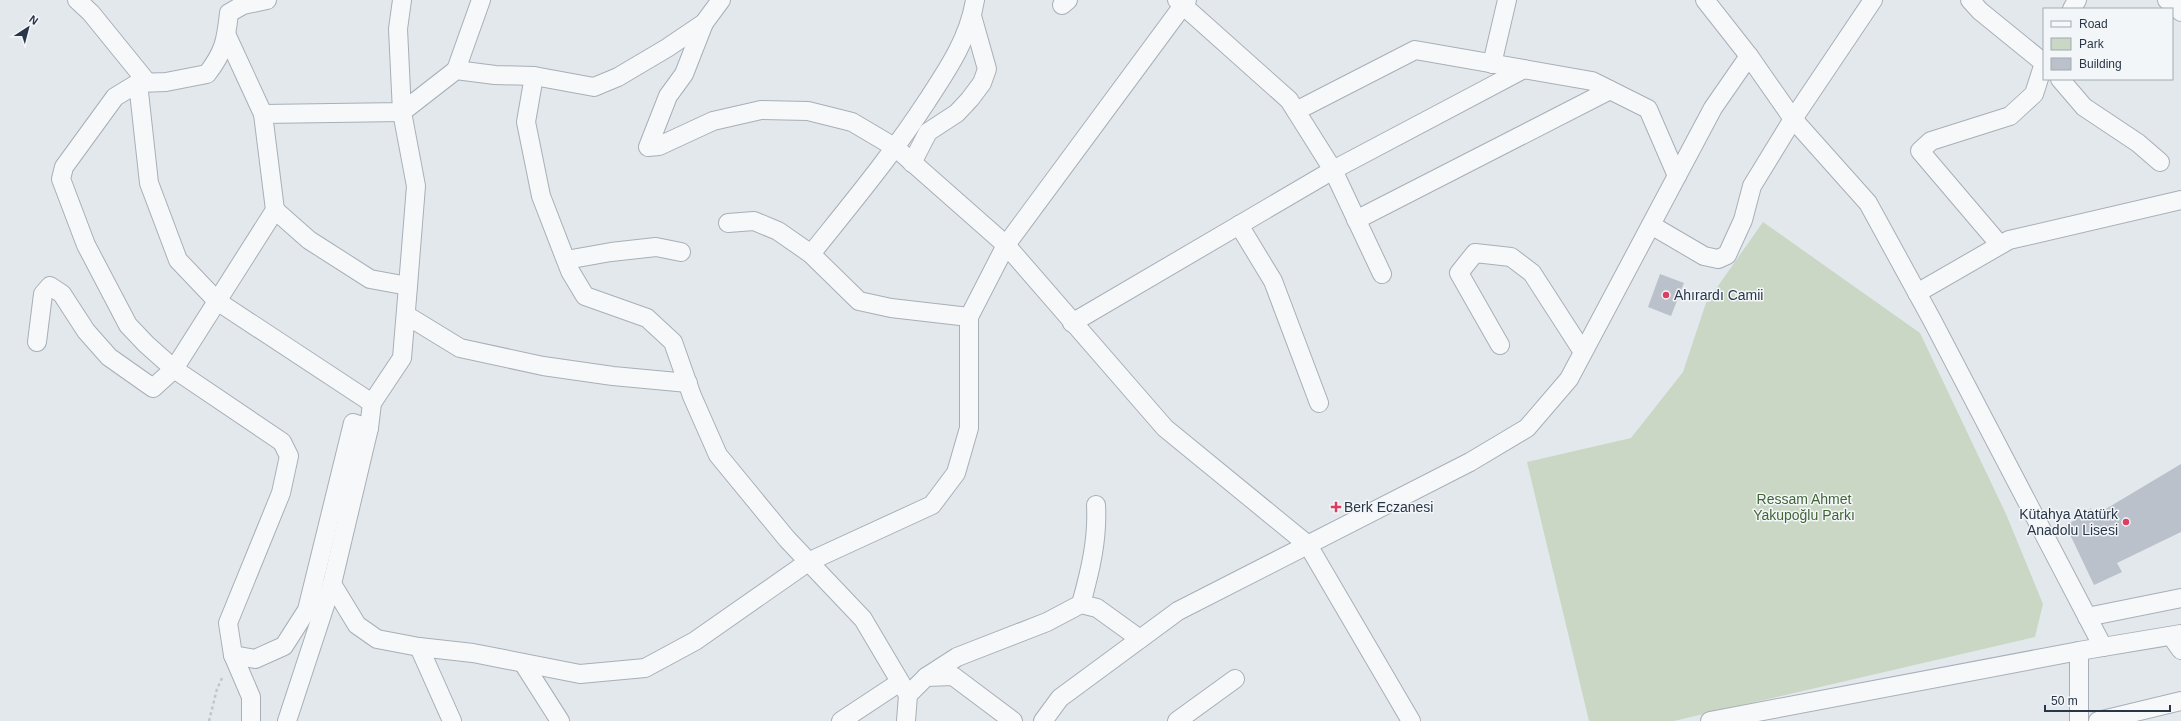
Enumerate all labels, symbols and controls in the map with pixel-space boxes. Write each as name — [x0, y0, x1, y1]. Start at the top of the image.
north arrow — [8, 8, 48, 48]
legend — [2043, 8, 2173, 80]
text: N — [27, 13, 41, 27]
text: Road — [2079, 17, 2108, 31]
text: Park — [2079, 37, 2105, 51]
text: Building — [2079, 57, 2122, 71]
place label: Ahırardı Camii — [1674, 287, 1763, 303]
marker: Ahırardı Camii — [1661, 290, 1671, 300]
park label: Ressam Ahmet Yakupoğlu Parkı — [1753, 491, 1855, 523]
place label: Berk Eczanesi — [1344, 499, 1433, 515]
marker: Berk Eczanesi — [1331, 502, 1341, 512]
place label: Kütahya Atatürk Anadolu Lisesi — [2019, 506, 2119, 538]
marker: Kütahya Atatürk Anadolu Lisesi — [2121, 517, 2131, 527]
scale bar — [2045, 687, 2170, 713]
text: 50 m — [2051, 694, 2078, 708]

